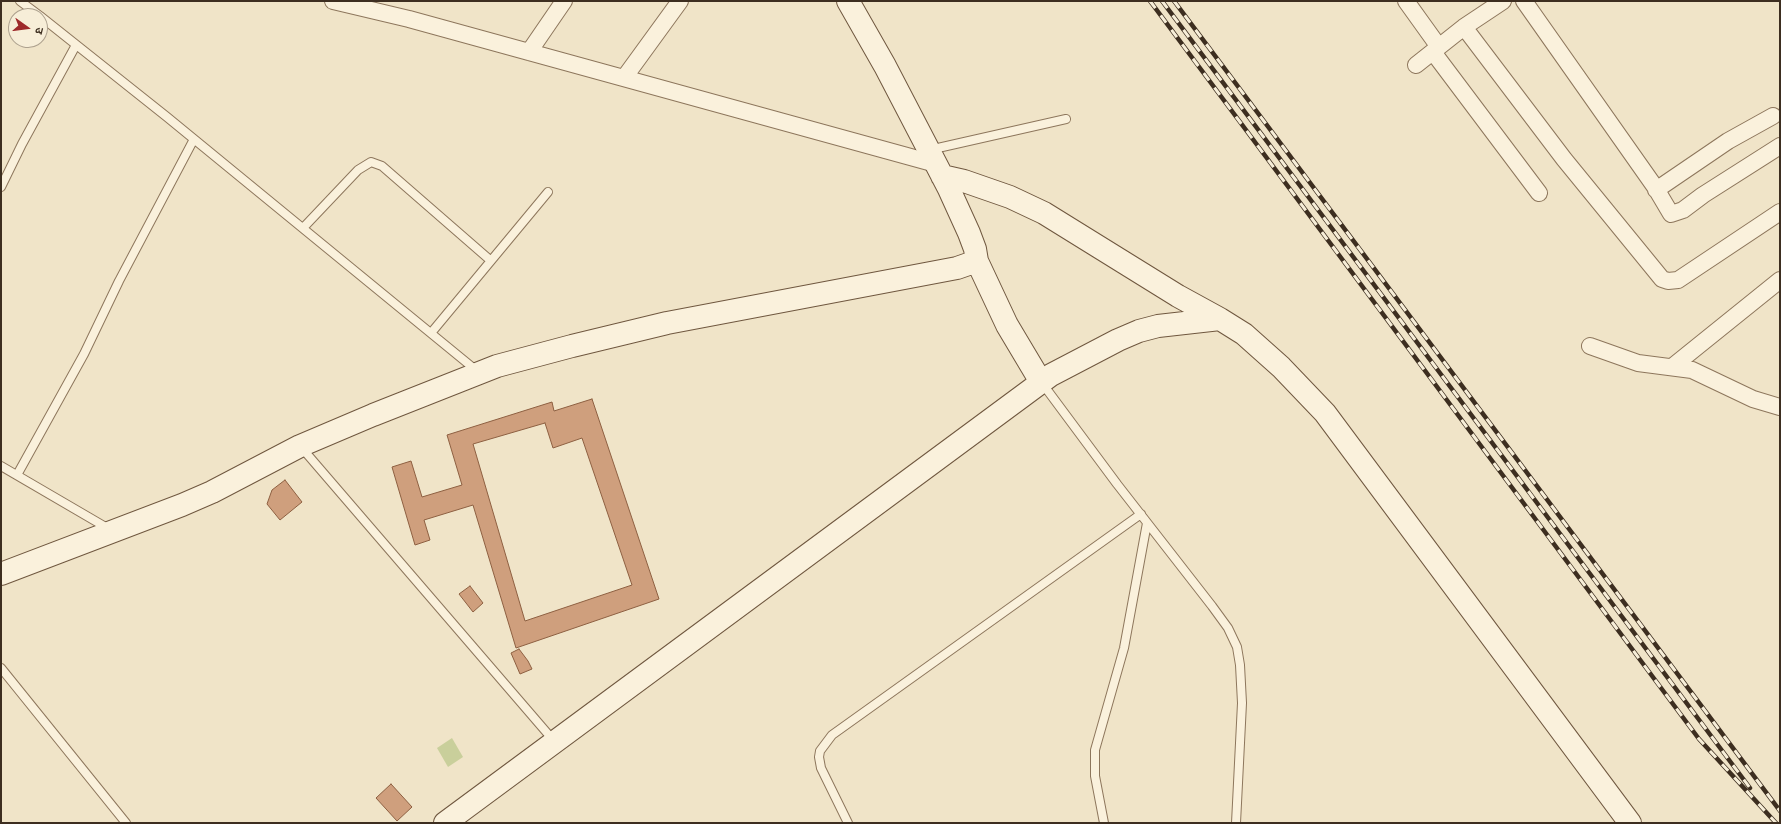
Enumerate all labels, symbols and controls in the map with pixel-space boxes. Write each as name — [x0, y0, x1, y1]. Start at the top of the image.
north arrow — [8, 8, 48, 48]
text: उ — [32, 26, 46, 35]

